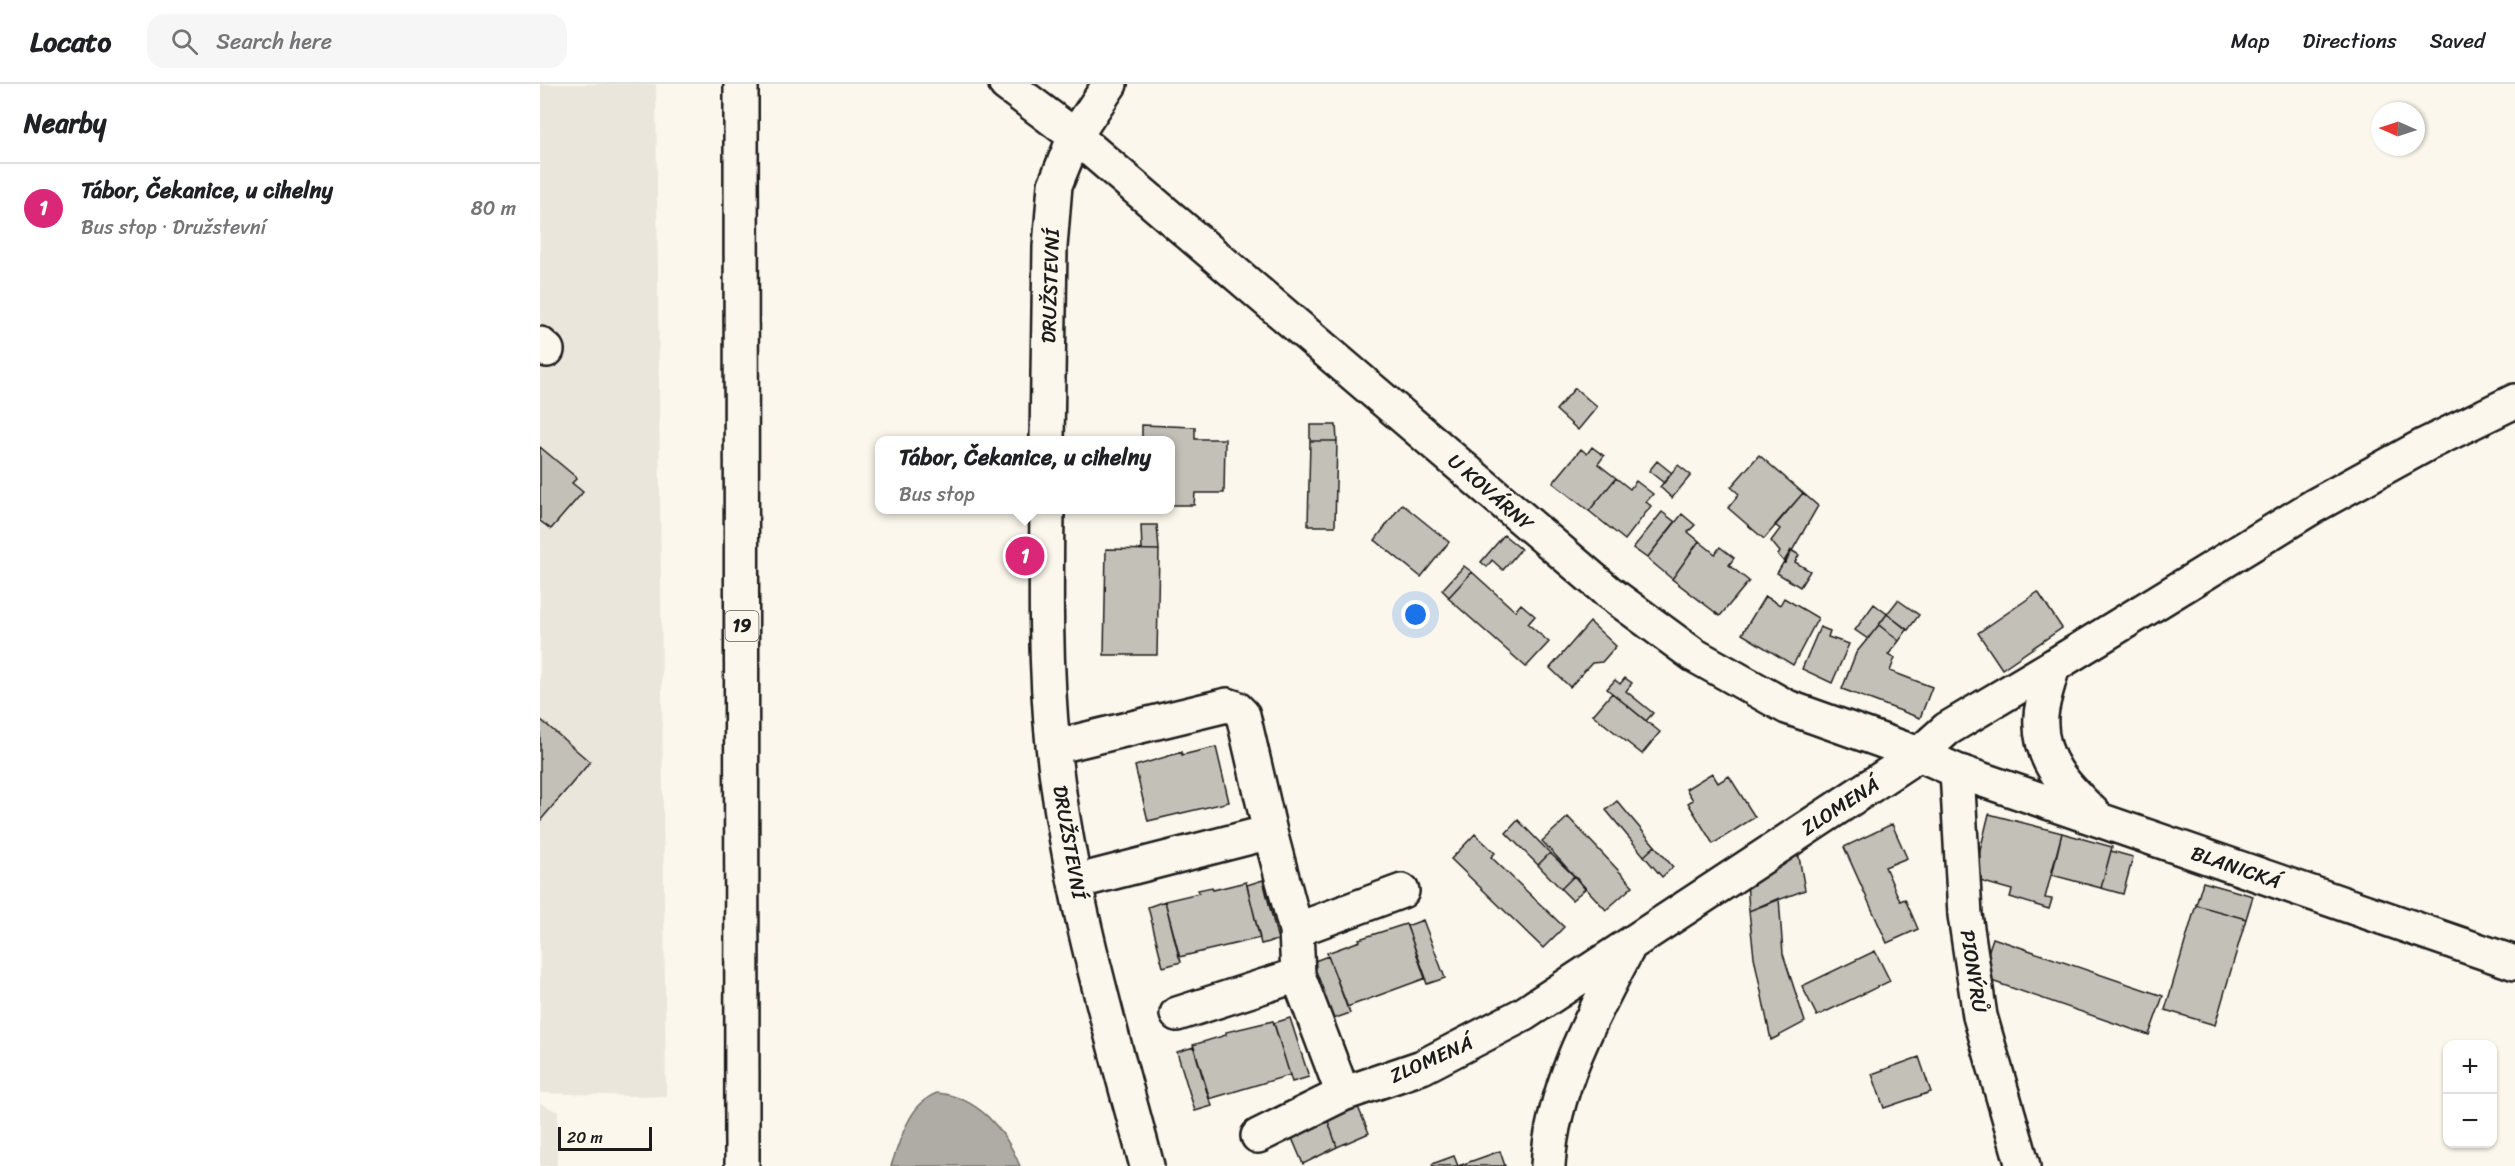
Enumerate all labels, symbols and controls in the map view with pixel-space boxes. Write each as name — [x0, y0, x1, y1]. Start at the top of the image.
search box — [147, 14, 567, 68]
text: Locato — [30, 17, 111, 66]
text: Search here — [216, 22, 332, 61]
text: Map — [2231, 22, 2269, 60]
text: Directions — [2302, 22, 2397, 60]
text: Saved — [2430, 22, 2485, 60]
icon: search — [168, 25, 201, 58]
text: Nearby — [24, 100, 106, 146]
north arrow — [2371, 102, 2425, 156]
text: Tábor, Čekanice, u cihelny — [81, 171, 333, 210]
text: 1 — [39, 191, 48, 226]
text: 80 m — [471, 191, 516, 226]
text: Bus stop · Družstevní — [81, 210, 266, 245]
street label: DRUŽSTEVNÍ — [1031, 227, 1070, 344]
popup — [875, 436, 1175, 514]
text: Tábor, Čekanice, u cihelny — [899, 438, 1151, 477]
street label: U KOVÁRNY — [1439, 445, 1543, 541]
text: Bus stop — [899, 477, 975, 512]
pin: 1 — [1006, 534, 1044, 578]
your location — [1401, 600, 1430, 629]
road number: 19 — [726, 611, 758, 641]
street label: ZLOMENÁ — [1794, 766, 1889, 845]
street label: DRUŽSTEVNÍ — [1042, 783, 1097, 903]
street label: BLANICKÁ — [2186, 836, 2288, 900]
street label: PIONÝRŮ — [1950, 927, 1997, 1016]
street label: ZLOMENÁ — [1384, 1024, 1481, 1093]
map controls — [2443, 1040, 2497, 1148]
button: + — [2443, 1040, 2497, 1094]
button: − — [2443, 1094, 2497, 1148]
text: 20 m — [567, 1123, 603, 1152]
scale bar — [558, 1124, 652, 1152]

